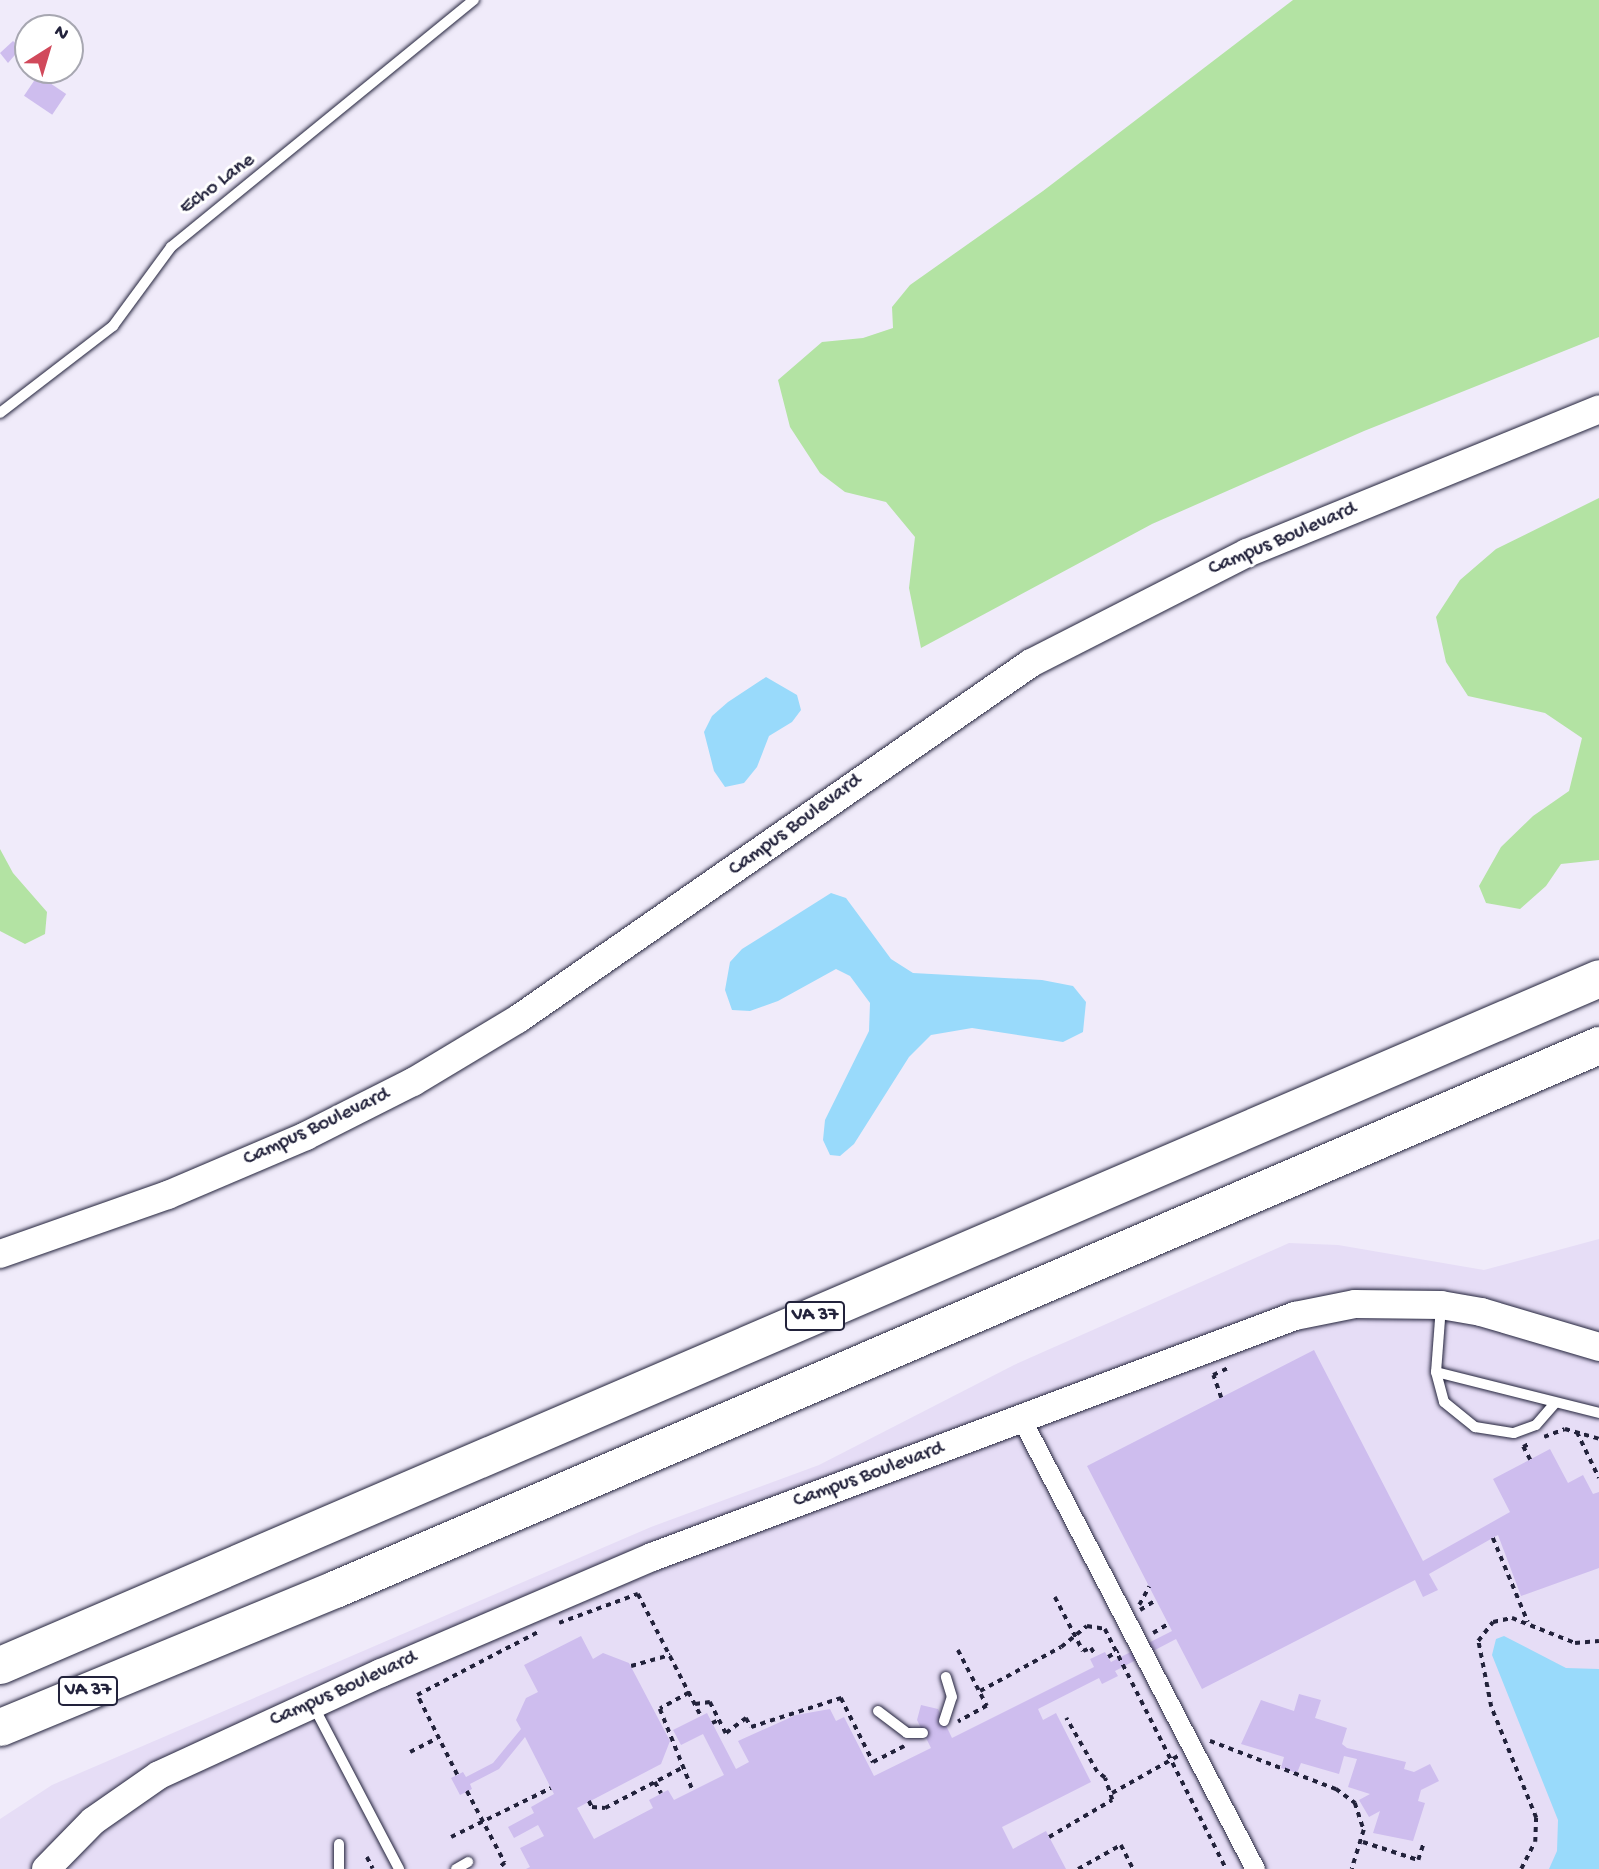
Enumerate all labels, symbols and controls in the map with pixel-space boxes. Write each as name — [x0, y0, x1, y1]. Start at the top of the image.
north arrow — [14, 14, 84, 84]
text: N — [49, 21, 73, 46]
street label: Echo Lane — [175, 149, 261, 221]
street label: Campus Boulevard — [1205, 497, 1361, 583]
street label: Campus Boulevard — [724, 769, 868, 883]
street label: Campus Boulevard — [240, 1083, 394, 1173]
road number: VA 37 — [784, 1300, 846, 1332]
street label: Campus Boulevard — [790, 1437, 948, 1515]
street label: Campus Boulevard — [266, 1646, 422, 1734]
road number: VA 37 — [56, 1676, 119, 1707]

